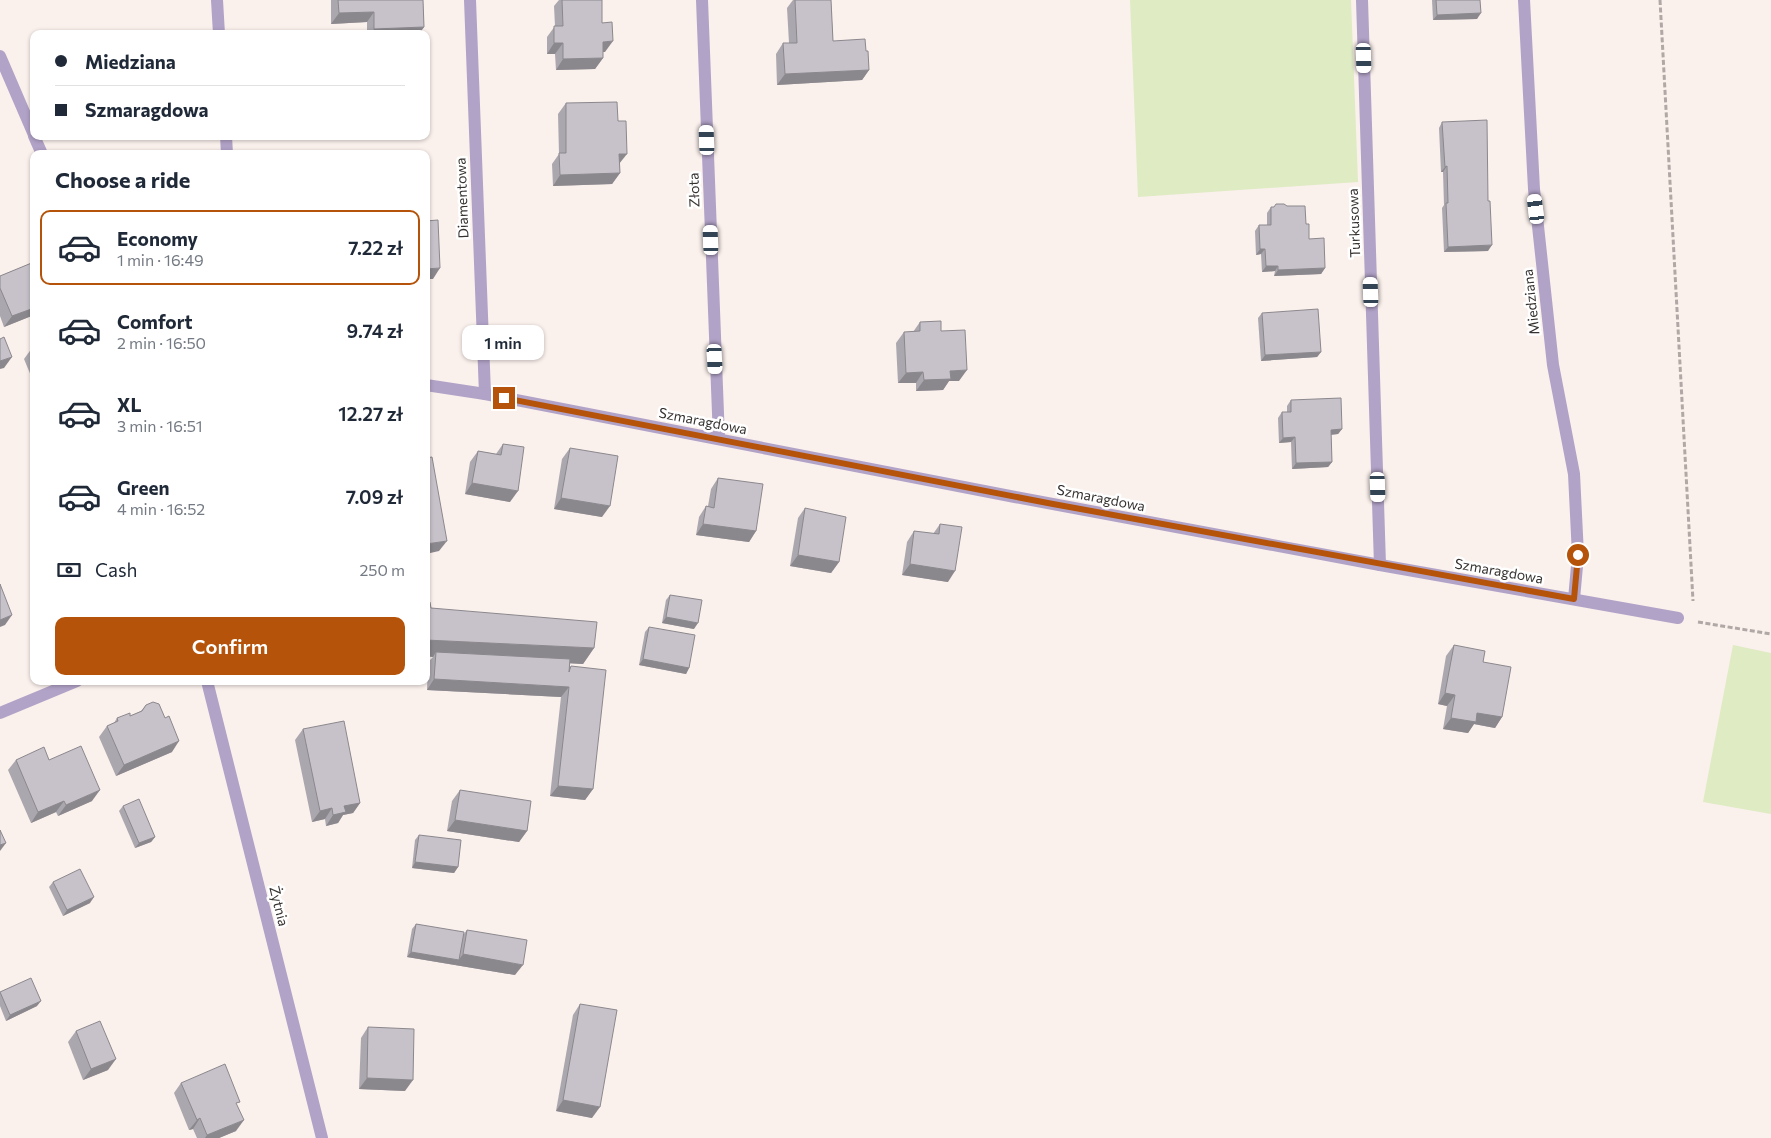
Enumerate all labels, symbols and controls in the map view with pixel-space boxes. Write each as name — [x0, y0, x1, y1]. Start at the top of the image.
car — [1355, 43, 1372, 73]
text: Miedziana — [85, 50, 176, 73]
text: Szmaragdowa — [85, 98, 209, 121]
car — [698, 125, 715, 155]
street label: Diamentowa — [452, 157, 471, 239]
text: Choose a ride — [55, 166, 190, 193]
street label: Złota — [684, 172, 703, 208]
street label: Turkusowa — [1344, 188, 1363, 258]
car — [1526, 193, 1545, 225]
icon: car — [57, 225, 102, 270]
car — [702, 225, 719, 255]
text: Economy — [117, 227, 198, 250]
text: 7.22 zł — [348, 236, 403, 259]
text: 1 min · 16:49 — [117, 250, 204, 269]
street label: Miedziana — [1519, 268, 1542, 336]
car — [1362, 277, 1379, 307]
icon: car — [57, 308, 102, 353]
text: Comfort — [117, 310, 193, 333]
text: 9.74 zł — [347, 319, 403, 342]
callout: 1 min — [463, 326, 545, 360]
text: 2 min · 16:50 — [117, 333, 206, 352]
text: 1 min — [484, 333, 522, 352]
car — [706, 344, 723, 374]
route end — [493, 387, 515, 409]
icon: car — [57, 391, 102, 436]
text: XL — [117, 393, 142, 416]
text: 12.27 zł — [338, 402, 403, 425]
street label: Szmaragdowa — [658, 404, 749, 437]
text: 3 min · 16:51 — [117, 416, 203, 435]
car — [1369, 472, 1386, 502]
icon: car — [57, 474, 102, 519]
text: Green — [117, 476, 169, 499]
street label: Szmaragdowa — [1056, 481, 1147, 514]
text: 7.09 zł — [346, 485, 403, 508]
text: 4 min · 16:52 — [117, 499, 205, 518]
route start — [1567, 544, 1589, 566]
street label: Szmaragdowa — [1454, 554, 1545, 587]
icon: cash — [55, 556, 83, 584]
text: Cash — [95, 558, 137, 581]
text: 250 m — [359, 560, 405, 579]
button: Confirm — [55, 617, 405, 675]
street label: Żytnia — [266, 884, 293, 928]

